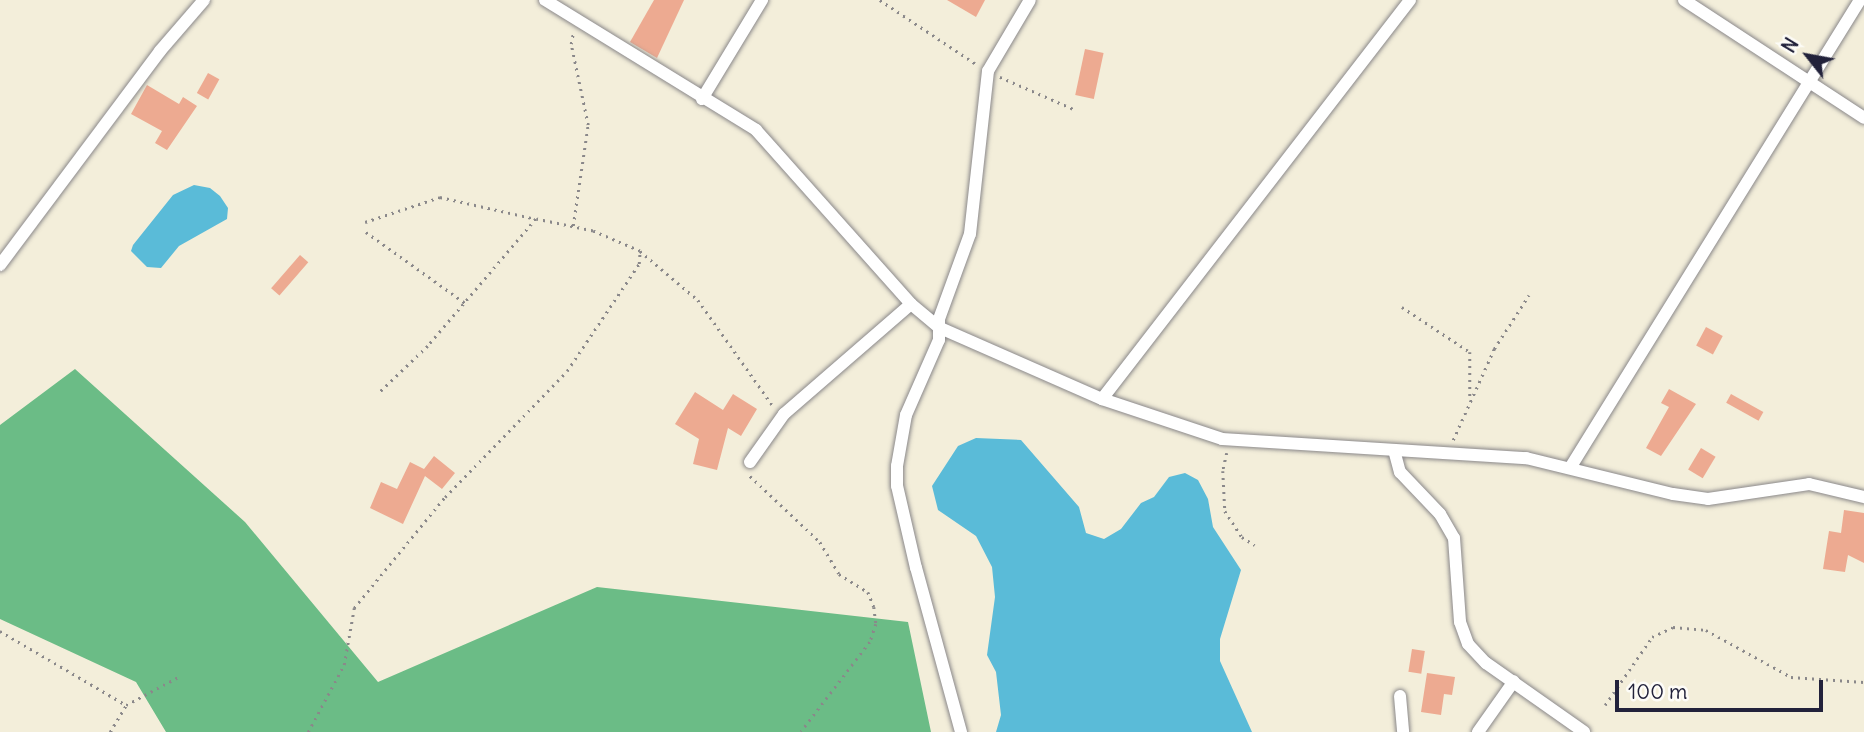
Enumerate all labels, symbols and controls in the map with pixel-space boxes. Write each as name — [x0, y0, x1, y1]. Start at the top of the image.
north arrow — [1773, 21, 1843, 91]
text: N — [1776, 33, 1804, 57]
scale bar — [1619, 666, 1827, 710]
text: 100 m — [1628, 678, 1687, 705]

